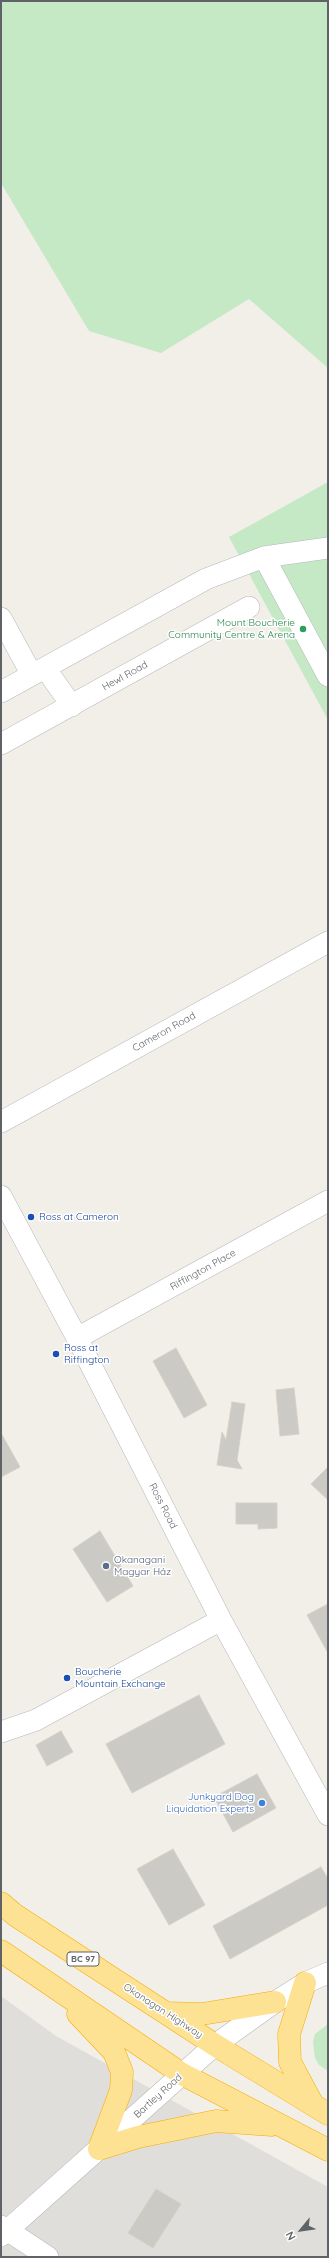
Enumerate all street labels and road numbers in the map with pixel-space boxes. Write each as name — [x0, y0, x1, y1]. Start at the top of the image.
street label: Hewl Road — [100, 659, 150, 693]
street label: Cameron Road — [130, 1010, 198, 1054]
street label: Riffington Place — [168, 1247, 238, 1293]
street label: Ross Road — [146, 1481, 180, 1531]
road number: BC 97 — [67, 1952, 99, 1966]
street label: Okanagan Highway — [121, 1981, 205, 2041]
street label: Bartley Road — [131, 2071, 185, 2121]

